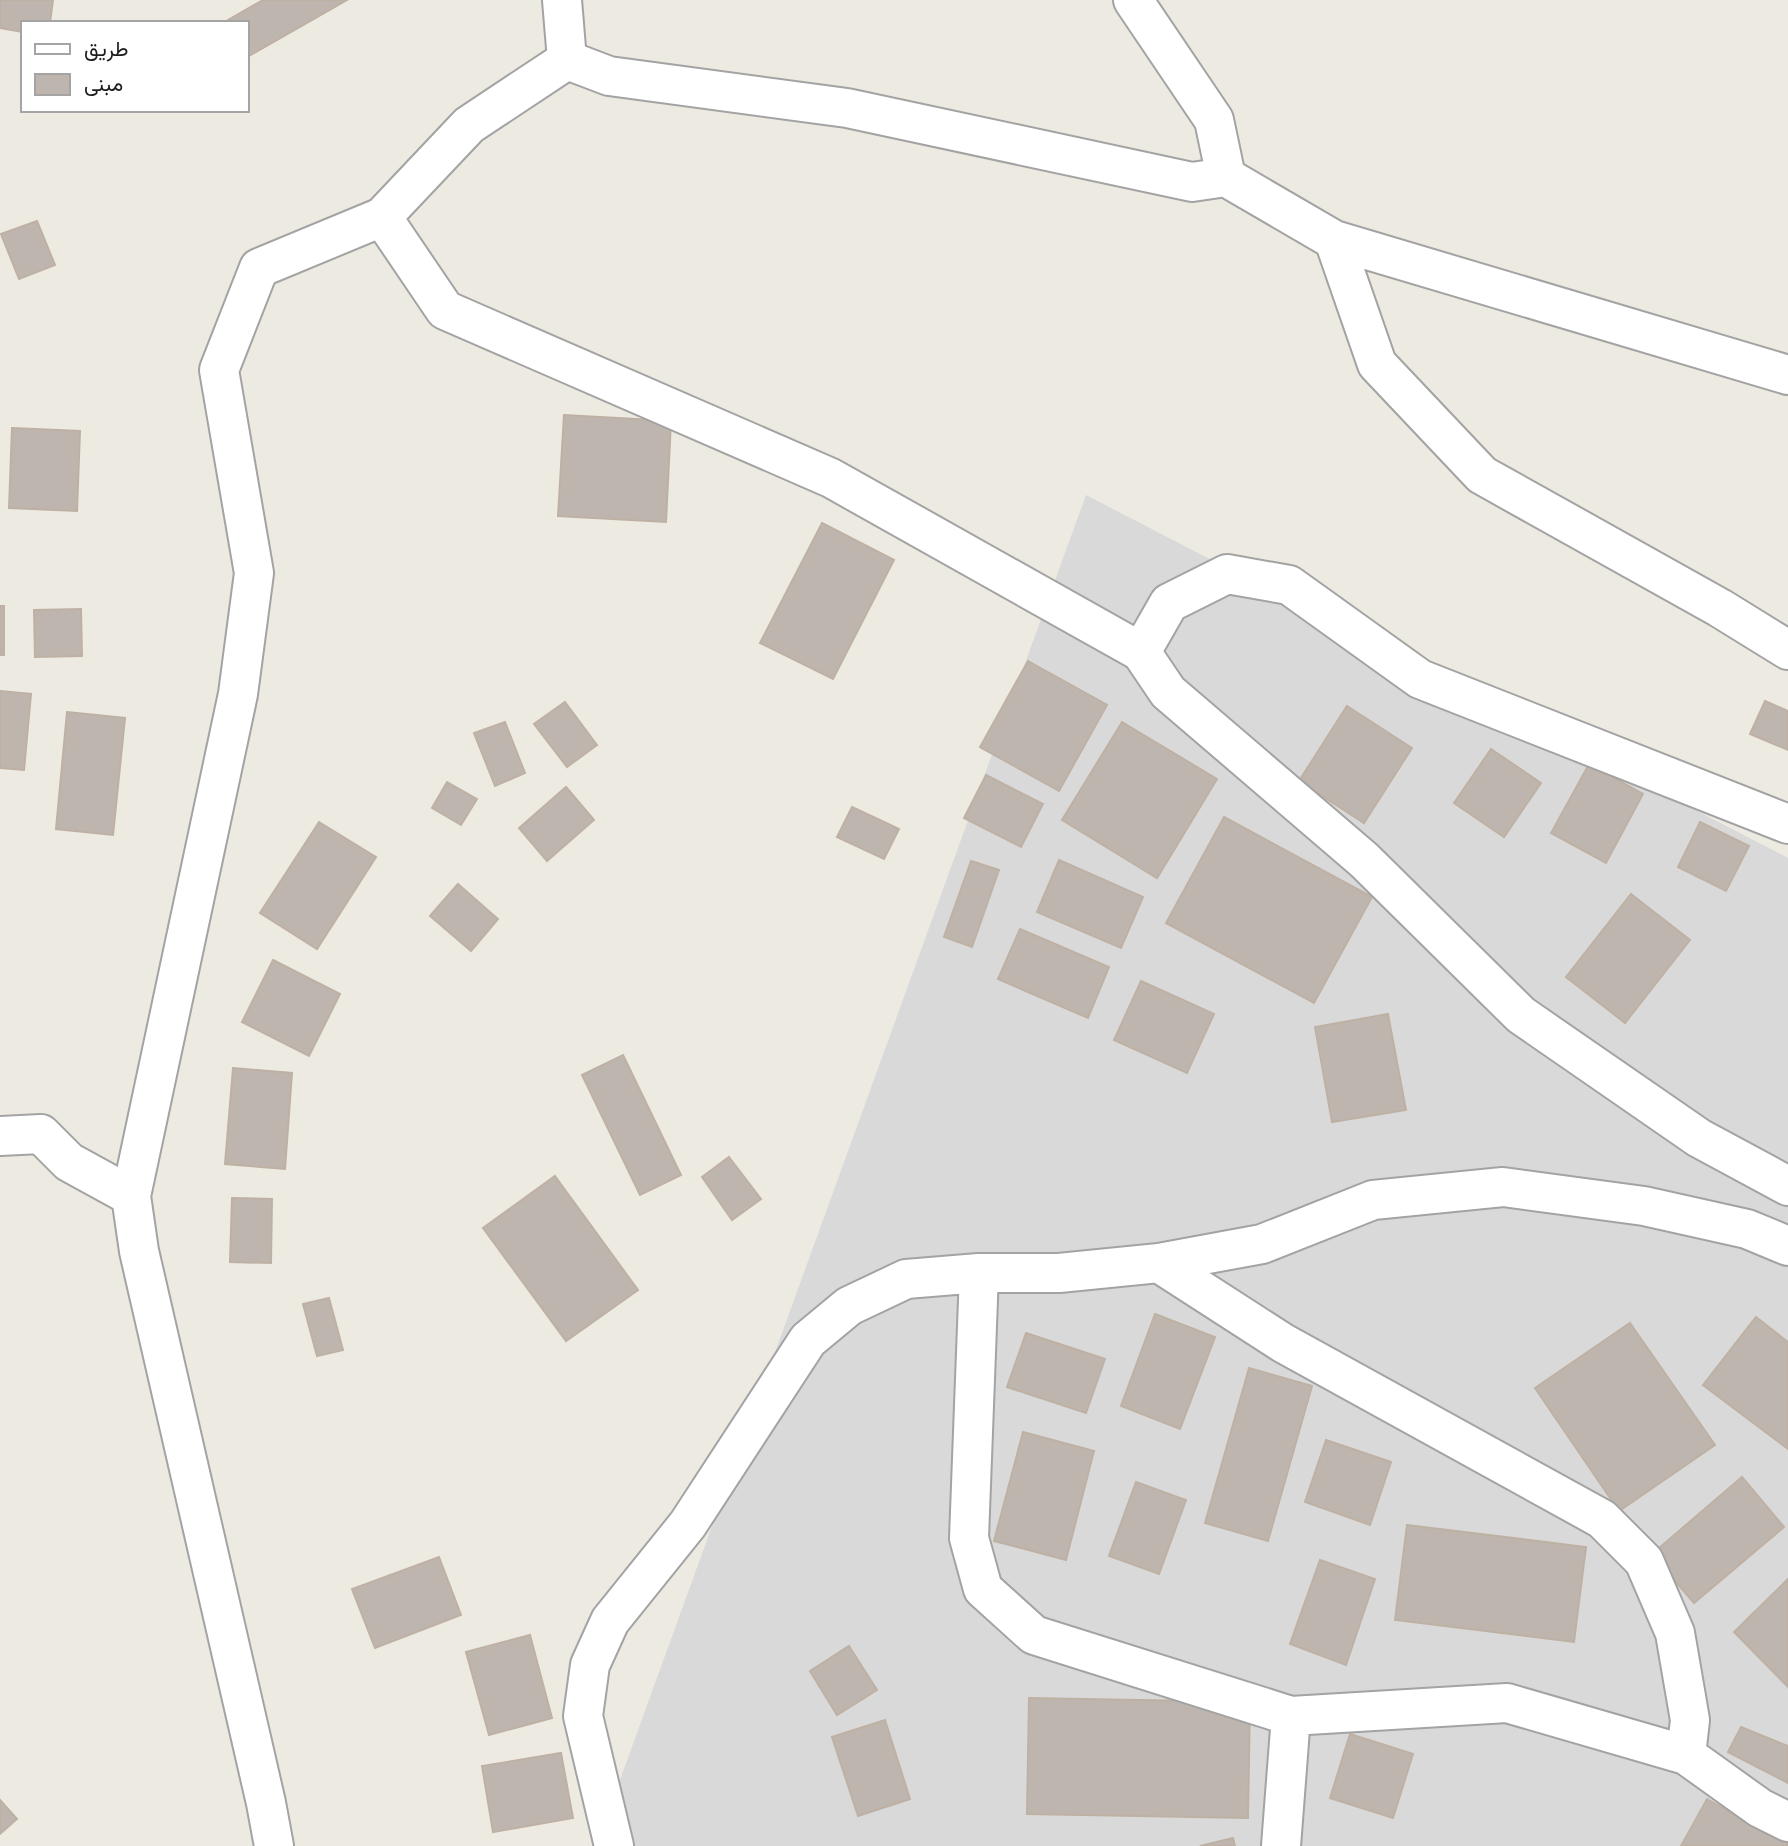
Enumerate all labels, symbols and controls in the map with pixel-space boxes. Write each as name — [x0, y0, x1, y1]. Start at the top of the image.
legend — [21, 21, 248, 112]
text: طريق — [84, 34, 129, 62]
text: مبنى — [84, 69, 123, 97]

